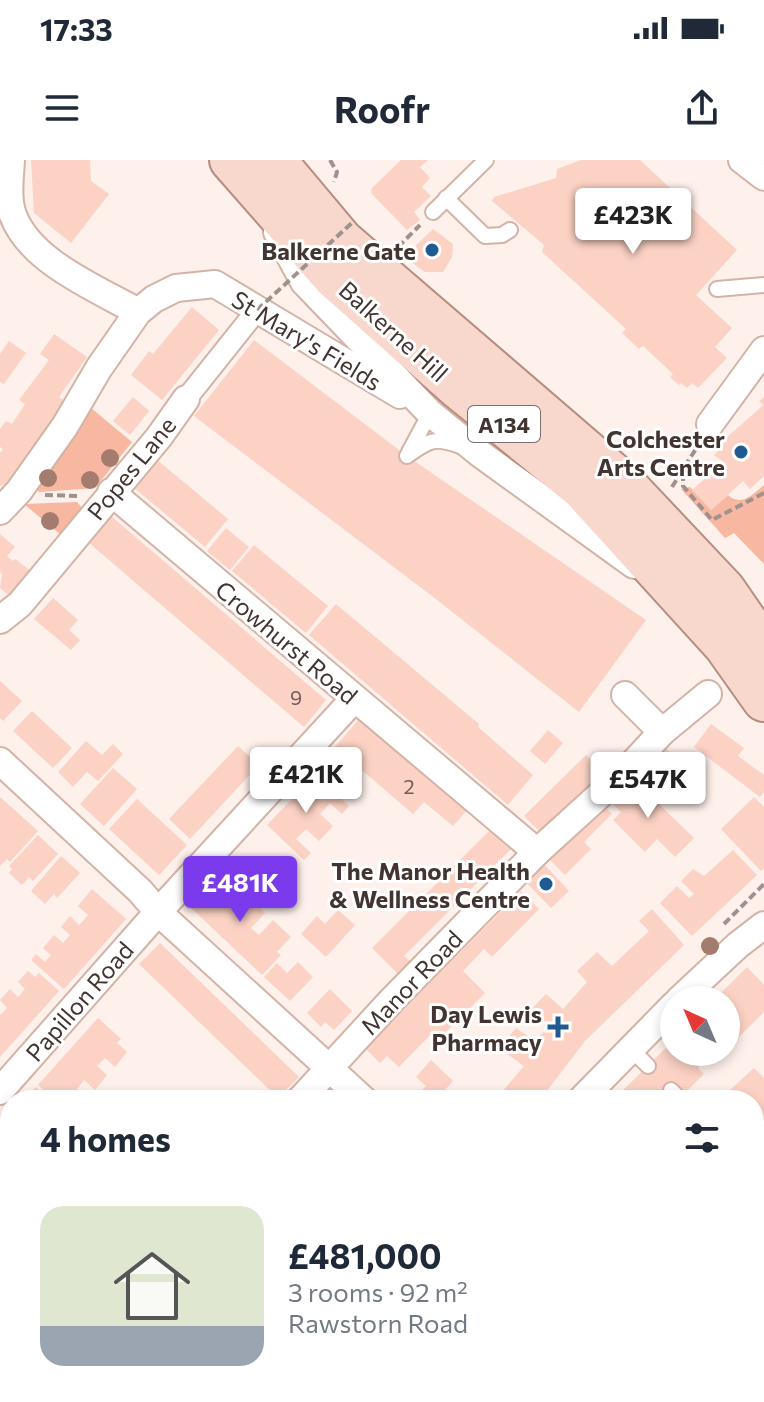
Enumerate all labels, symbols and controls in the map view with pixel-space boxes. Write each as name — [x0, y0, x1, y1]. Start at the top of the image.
text: 17:33 — [40, 10, 113, 47]
icon: menu — [40, 86, 84, 130]
text: Roofr — [334, 86, 430, 130]
icon: share — [680, 86, 724, 130]
pin: £423K — [577, 188, 689, 256]
text: £423K — [593, 198, 673, 229]
place label: Balkerne Gate — [261, 236, 416, 265]
marker: Balkerne Gate — [423, 241, 441, 259]
street label: Balkerne Hill — [334, 275, 454, 387]
street label: St Mary's Fields — [227, 284, 387, 396]
road number: A134 — [468, 406, 540, 442]
street label: Popes Lane — [81, 411, 181, 525]
place label: Colchester Arts Centre — [597, 424, 725, 481]
marker: Colchester Arts Centre — [732, 443, 750, 461]
street label: Crowhurst Road — [210, 574, 364, 710]
house number: 9 — [290, 685, 302, 709]
pin: £421K — [250, 747, 362, 815]
pin: £547K — [592, 752, 704, 820]
text: £421K — [268, 757, 344, 788]
text: £547K — [609, 762, 687, 793]
house number: 2 — [403, 774, 415, 798]
pin: £481K — [184, 856, 296, 924]
place label: The Manor Health & Wellness Centre — [329, 856, 530, 913]
text: £481K — [201, 866, 279, 897]
marker: The Manor Health & Wellness Centre — [537, 875, 555, 893]
street label: Manor Road — [354, 924, 468, 1040]
street label: Papillon Road — [19, 935, 139, 1067]
north arrow — [660, 986, 740, 1066]
map controls — [660, 986, 740, 1066]
place label: Day Lewis Pharmacy — [430, 999, 542, 1056]
marker: Day Lewis Pharmacy — [549, 1018, 567, 1036]
icon: filters — [680, 1116, 724, 1160]
text: 4 homes — [40, 1117, 171, 1159]
text: £481,000 — [288, 1234, 442, 1276]
icon: home — [104, 1238, 200, 1334]
text: 3 rooms · 92 m² — [288, 1276, 468, 1307]
text: Rawstorn Road — [288, 1307, 468, 1338]

